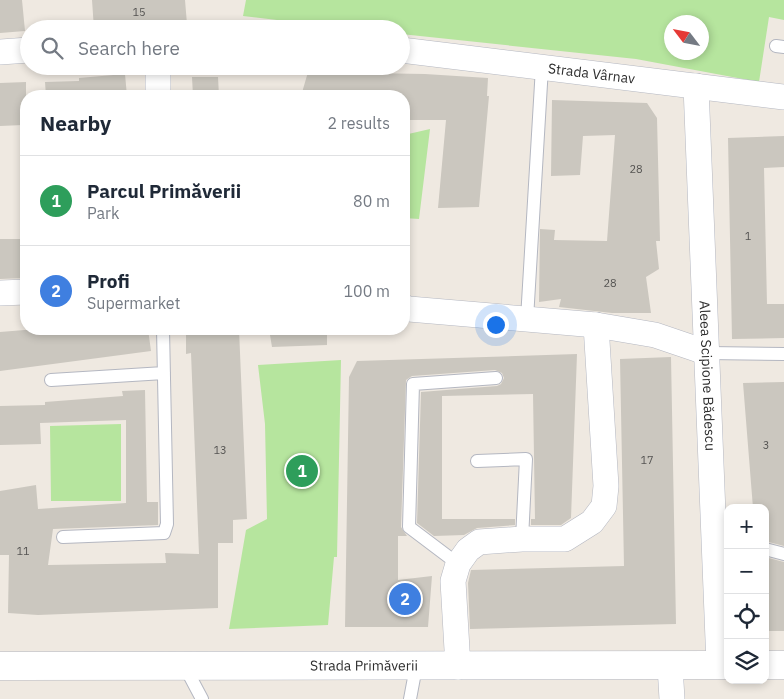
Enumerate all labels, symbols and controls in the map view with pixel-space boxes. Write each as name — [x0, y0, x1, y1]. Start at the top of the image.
house number: 15 — [132, 5, 146, 19]
north arrow — [664, 15, 709, 60]
search box — [20, 20, 410, 75]
icon: search — [38, 34, 66, 62]
text: Search here — [78, 36, 180, 60]
street label: Strada Vârnav — [547, 59, 636, 88]
text: Nearby — [40, 109, 111, 137]
text: 2 results — [327, 113, 390, 133]
house number: 28 — [629, 162, 643, 176]
text: Parcul Primăverii — [87, 179, 241, 203]
text: 1 — [51, 191, 61, 211]
text: 80 m — [353, 191, 390, 211]
text: Park — [87, 203, 119, 223]
house number: 1 — [745, 229, 752, 243]
text: Profi — [87, 269, 130, 293]
house number: 28 — [603, 276, 617, 290]
text: 2 — [51, 281, 61, 301]
text: 100 m — [343, 281, 390, 301]
text: Supermarket — [87, 293, 180, 313]
street label: Aleea Scipione Bădescu — [696, 300, 719, 451]
your location — [483, 312, 509, 338]
house number: 3 — [763, 438, 769, 452]
house number: 13 — [213, 443, 227, 457]
pin: 1 — [286, 452, 318, 490]
house number: 17 — [640, 453, 654, 467]
map controls — [724, 504, 769, 684]
button: + — [724, 504, 769, 549]
house number: 11 — [16, 544, 30, 558]
button: − — [724, 549, 769, 594]
pin: 2 — [389, 580, 421, 618]
button: locate — [724, 594, 769, 639]
button: layers — [724, 639, 769, 684]
street label: Strada Primăverii — [310, 656, 418, 675]

